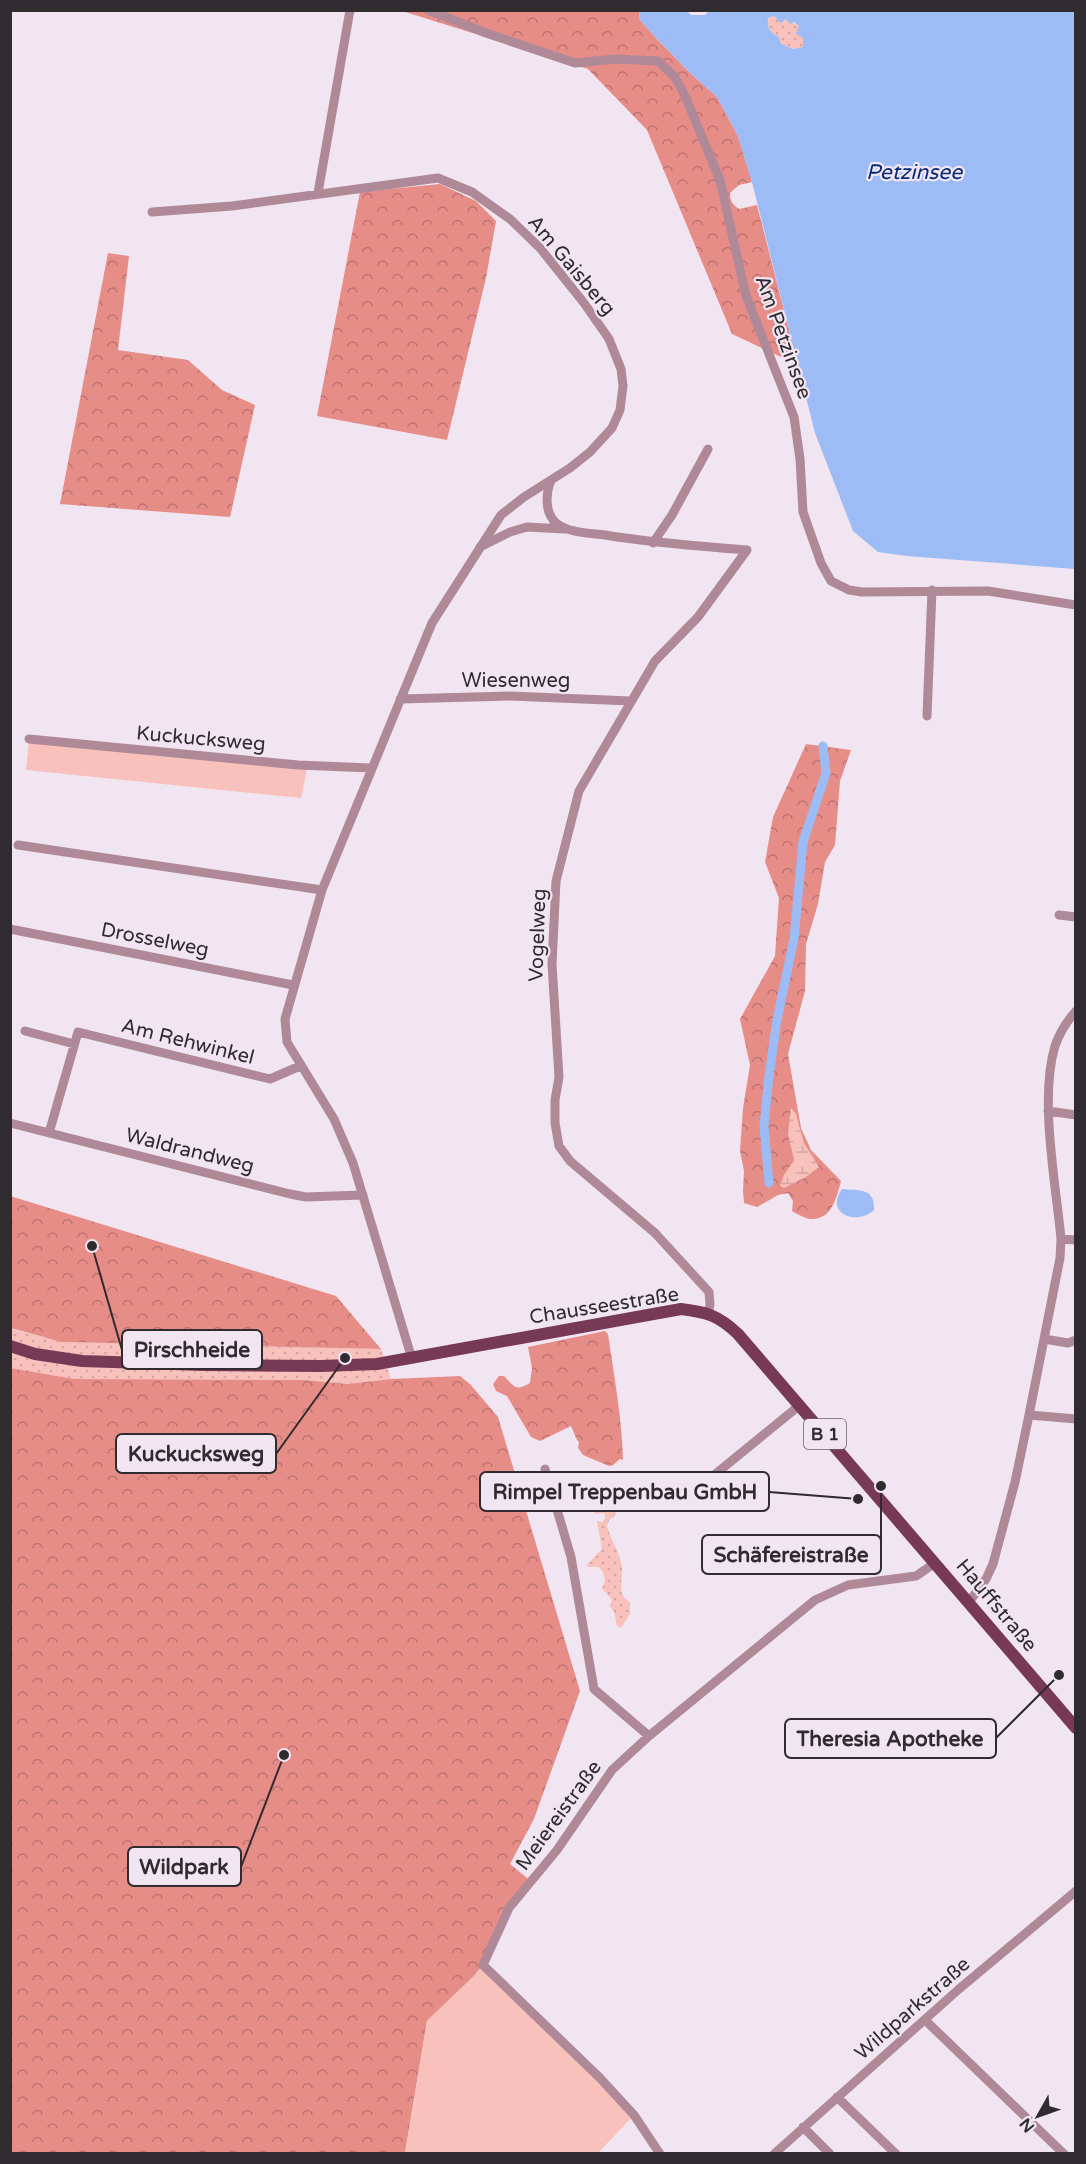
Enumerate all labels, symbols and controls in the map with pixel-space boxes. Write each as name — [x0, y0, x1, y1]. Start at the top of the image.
water label: Petzinsee — [866, 160, 963, 185]
street label: Am Gaisberg — [522, 211, 620, 321]
street label: Am Petzinsee — [750, 272, 817, 402]
street label: Wiesenweg — [462, 669, 570, 693]
street label: Kuckucksweg — [135, 721, 267, 757]
street label: Vogelweg — [524, 888, 552, 982]
street label: Drosselweg — [99, 918, 211, 962]
street label: Am Rehwinkel — [119, 1014, 257, 1070]
street label: Waldrandweg — [123, 1123, 257, 1179]
street label: Chausseestraße — [528, 1282, 681, 1330]
callout: Pirschheide — [122, 1330, 262, 1369]
text: Pirschheide — [134, 1338, 250, 1363]
road number: B 1 — [804, 1419, 846, 1449]
callout: Kuckucksweg — [116, 1434, 276, 1473]
text: Kuckucksweg — [128, 1442, 264, 1467]
callout: Rimpel Treppenbau GmbH — [480, 1472, 769, 1511]
text: Rimpel Treppenbau GmbH — [493, 1480, 757, 1505]
callout: Schäfereistraße — [702, 1535, 881, 1574]
text: Schäfereistraße — [713, 1543, 869, 1568]
street label: Hauffstraße — [951, 1554, 1042, 1657]
callout: Theresia Apotheke — [785, 1719, 996, 1758]
text: Theresia Apotheke — [796, 1727, 984, 1752]
street label: Meiereistraße — [511, 1756, 607, 1875]
callout: Wildpark — [128, 1847, 241, 1886]
text: Wildpark — [139, 1855, 229, 1880]
street label: Wildparkstraße — [850, 1952, 975, 2065]
north arrow — [1008, 2086, 1068, 2146]
text: N — [1015, 2114, 1039, 2136]

